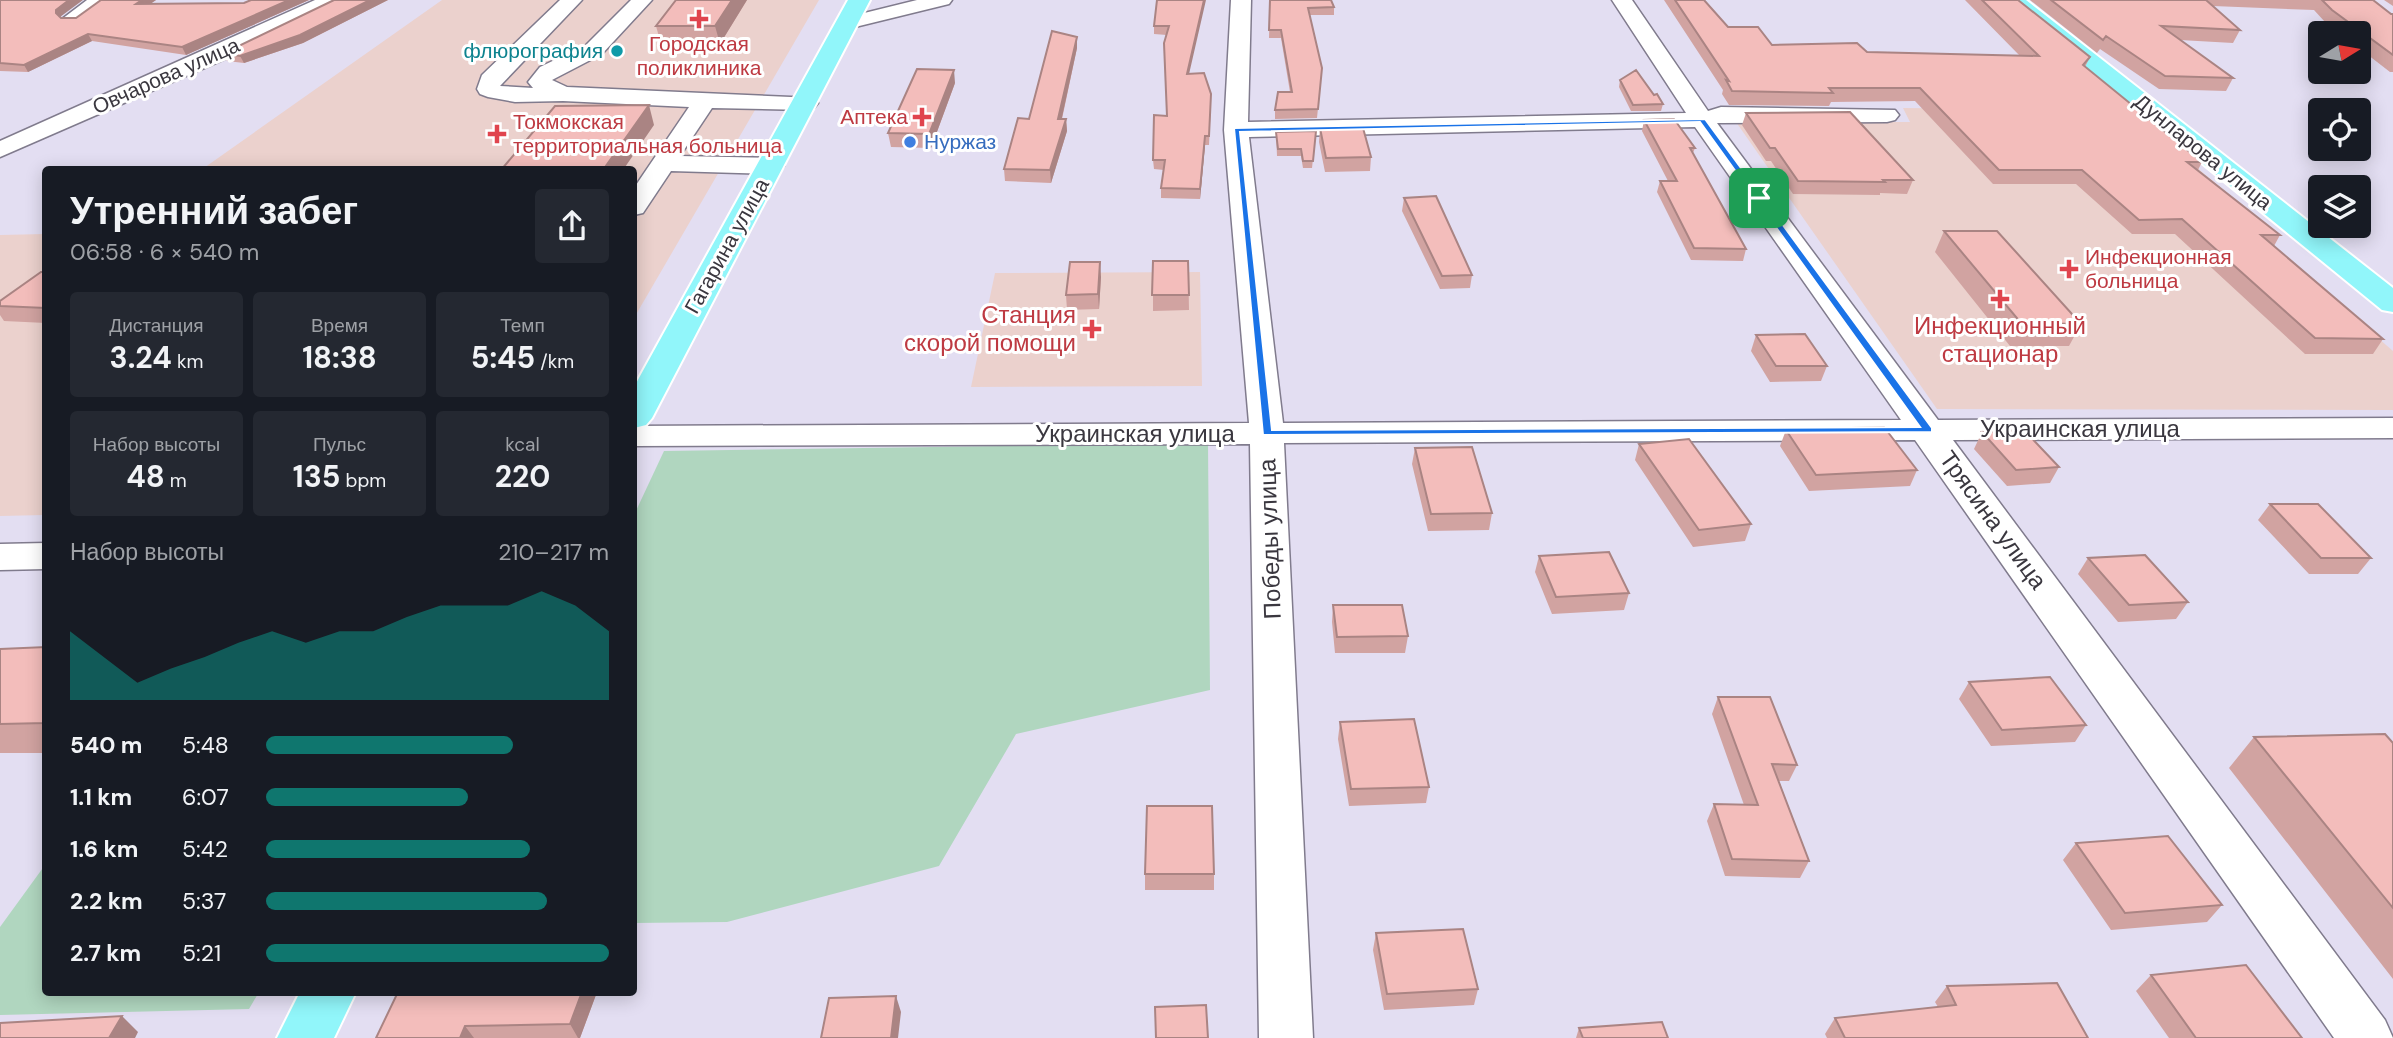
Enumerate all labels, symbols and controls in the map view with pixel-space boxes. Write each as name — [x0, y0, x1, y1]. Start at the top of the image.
marker: Городская поликлиника — [689, 9, 709, 29]
north arrow — [2308, 21, 2371, 84]
map controls — [2308, 21, 2371, 238]
place label: Городская поликлиника — [637, 30, 762, 82]
street label: Овчарова улица — [88, 31, 244, 121]
place label: флюрография — [463, 37, 603, 65]
marker: флюрография — [609, 43, 625, 59]
street label: Дунларова улица — [2128, 88, 2278, 217]
button: locate — [2308, 98, 2371, 161]
place label: Аптека — [840, 103, 908, 131]
place label: Токмокская территориальная больница — [513, 108, 783, 160]
marker: Аптека — [914, 109, 930, 125]
marker: Токмокская территориальная больница — [487, 124, 507, 144]
place label: Нуржаз — [924, 128, 996, 156]
marker: Нуржаз — [902, 134, 918, 150]
pin — [1729, 168, 1789, 228]
street label: Гагарина улица — [678, 173, 776, 319]
button: layers — [2308, 175, 2371, 238]
icon: arrive — [1740, 179, 1778, 217]
text: Утренний забег — [70, 186, 358, 236]
button: share — [535, 189, 609, 263]
text: 06:58 · 6 × 540 m — [70, 237, 259, 267]
place label: Инфекционная больница — [2085, 243, 2232, 295]
marker: Инфекционная больница — [2059, 259, 2079, 279]
marker: Инфекционный стационар — [1990, 289, 2010, 309]
place label: Станция скорой помощи — [904, 299, 1076, 358]
place label: Инфекционный стационар — [1914, 310, 2086, 369]
text: Дистанция — [109, 313, 204, 338]
text: Время — [311, 313, 368, 338]
text: Темп — [500, 313, 545, 338]
marker: Станция скорой помощи — [1082, 319, 1102, 339]
text: 3.24 — [110, 338, 172, 377]
text: 18:38 — [302, 338, 377, 377]
text: 5:45 — [471, 338, 535, 377]
text: km — [172, 349, 203, 374]
text: /km — [535, 349, 574, 374]
street label: Украинская улица — [1980, 413, 2181, 444]
street label: Украинская улица — [1035, 418, 1236, 449]
text: Набор высоты — [93, 432, 220, 457]
text: Пульс — [313, 432, 366, 457]
text: kcal — [505, 432, 540, 457]
street label: Трясина улица — [1933, 444, 2054, 596]
text: 48 — [126, 457, 165, 496]
text: 135 — [293, 457, 340, 496]
text: 220 — [495, 457, 550, 496]
street label: Победы улица — [1251, 458, 1288, 620]
text: m — [165, 468, 187, 493]
text: bpm — [340, 468, 386, 493]
text: Набор высоты — [70, 537, 224, 567]
text: 210–217 m — [498, 537, 609, 567]
text: 540 m — [70, 730, 143, 760]
text: 5:48 — [182, 730, 229, 760]
text: 1.1 km — [70, 782, 132, 812]
text: 6:07 — [182, 782, 229, 812]
text: 1.6 km — [70, 834, 138, 864]
text: 5:42 — [182, 834, 228, 864]
text: 2.2 km — [70, 886, 143, 916]
text: 5:37 — [182, 886, 226, 916]
text: 2.7 km — [70, 938, 141, 968]
text: 5:21 — [182, 938, 221, 968]

